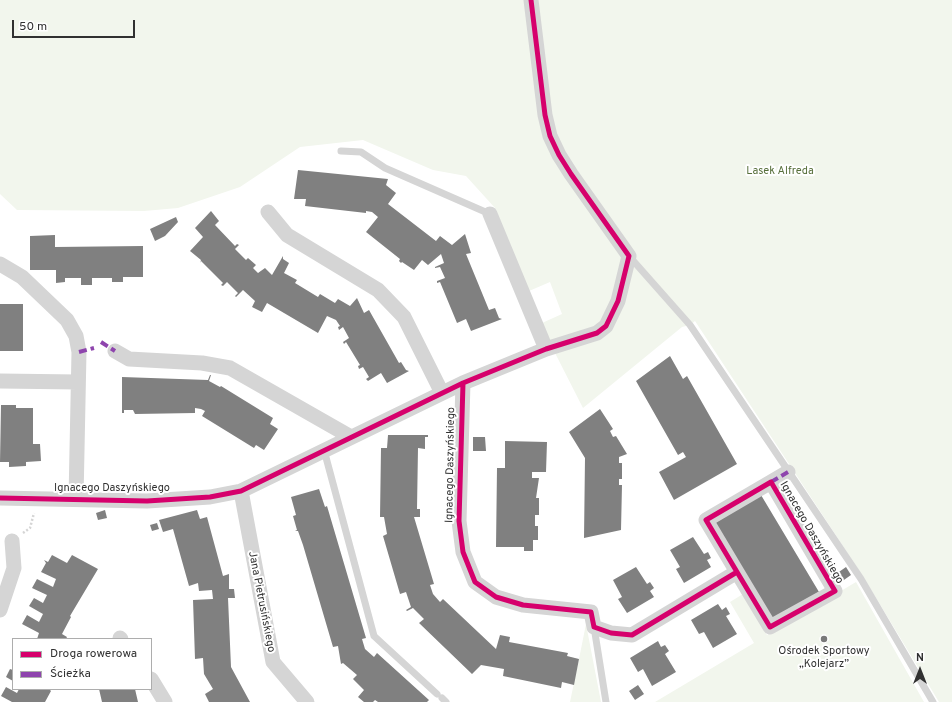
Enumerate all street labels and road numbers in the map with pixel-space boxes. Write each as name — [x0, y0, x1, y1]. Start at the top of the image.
street label: Ignacego Daszyńskiego — [443, 407, 459, 523]
street label: Ignacego Daszyńskiego — [776, 479, 846, 587]
street label: Ignacego Daszyńskiego — [54, 482, 170, 496]
street label: Jana Pietrusińskiego — [245, 550, 277, 654]

